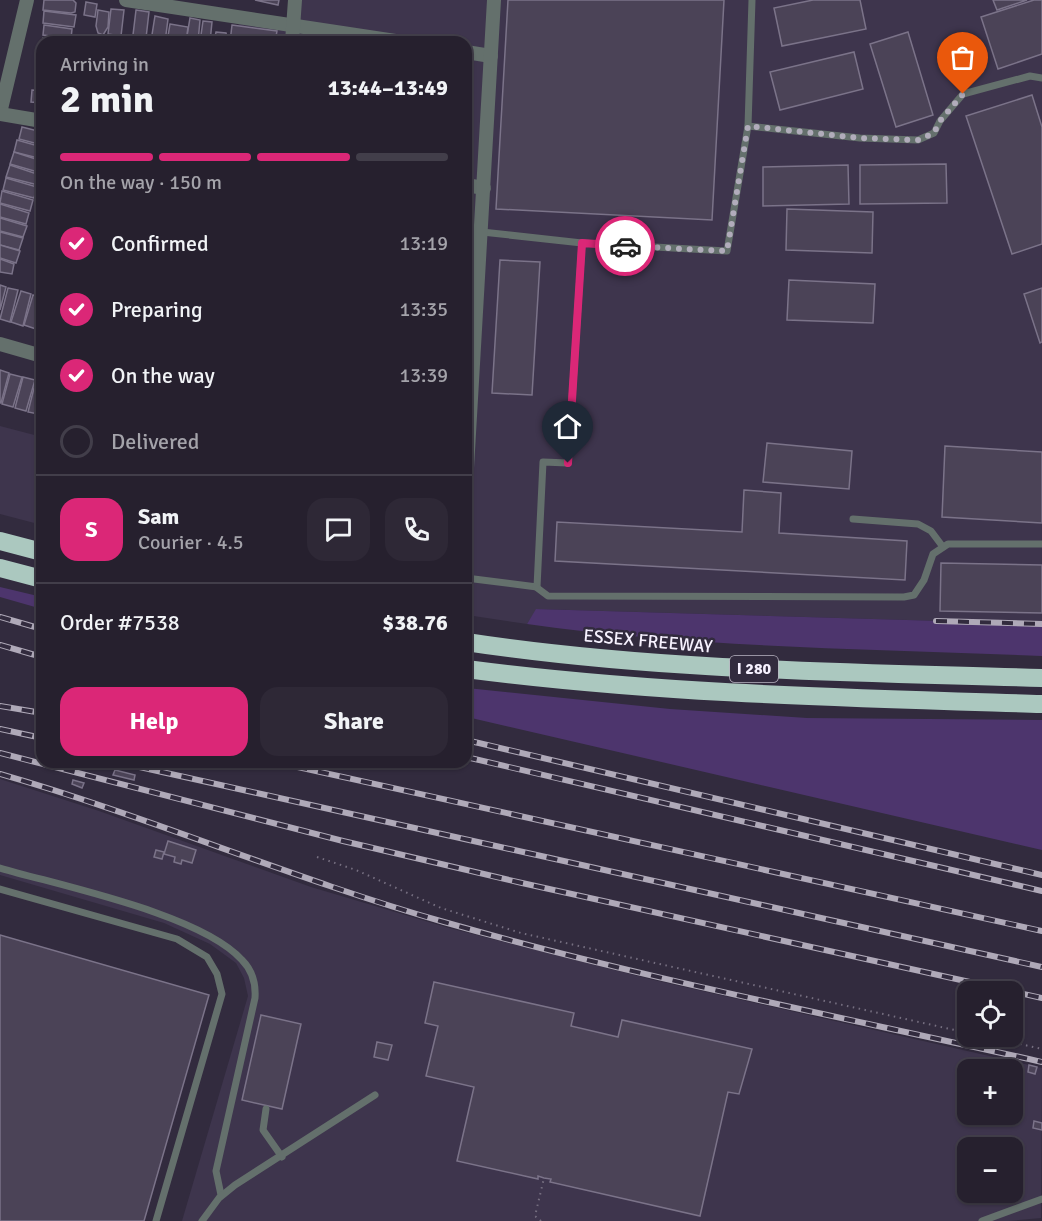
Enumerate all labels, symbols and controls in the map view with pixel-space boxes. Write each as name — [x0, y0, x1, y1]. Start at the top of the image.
pin — [937, 32, 988, 94]
icon: bag — [946, 41, 979, 74]
text: Arriving in — [60, 52, 149, 77]
text: 13:44–13:49 — [328, 74, 448, 101]
text: 2 min — [60, 75, 154, 123]
text: On the way · 150 m — [60, 170, 222, 195]
courier — [595, 216, 655, 276]
icon: check — [60, 227, 93, 260]
text: Confirmed — [111, 230, 209, 257]
icon: car — [609, 230, 642, 263]
text: 13:19 — [399, 231, 448, 256]
icon: check — [60, 293, 93, 326]
text: Preparing — [111, 296, 203, 323]
text: 13:35 — [399, 297, 448, 322]
icon: check — [60, 359, 93, 392]
text: On the way — [111, 362, 215, 389]
text: 13:39 — [399, 363, 448, 388]
pin — [542, 401, 593, 463]
icon: home — [551, 410, 584, 443]
text: Delivered — [111, 428, 199, 455]
button: chat — [307, 498, 370, 561]
button: phone — [385, 498, 448, 561]
text: Sam — [138, 503, 179, 530]
text: S — [85, 516, 98, 543]
text: Courier · 4.5 — [138, 530, 244, 555]
text: Order #7538 — [60, 609, 180, 636]
text: $38.76 — [382, 609, 448, 636]
street label: ESSEX FREEWAY — [583, 624, 713, 658]
road number: I 280 — [730, 656, 778, 682]
button: Help — [60, 687, 248, 756]
button: Share — [260, 687, 448, 756]
map controls — [957, 981, 1023, 1203]
button: locate — [957, 981, 1023, 1047]
button: + — [957, 1059, 1023, 1125]
button: − — [957, 1137, 1023, 1203]

